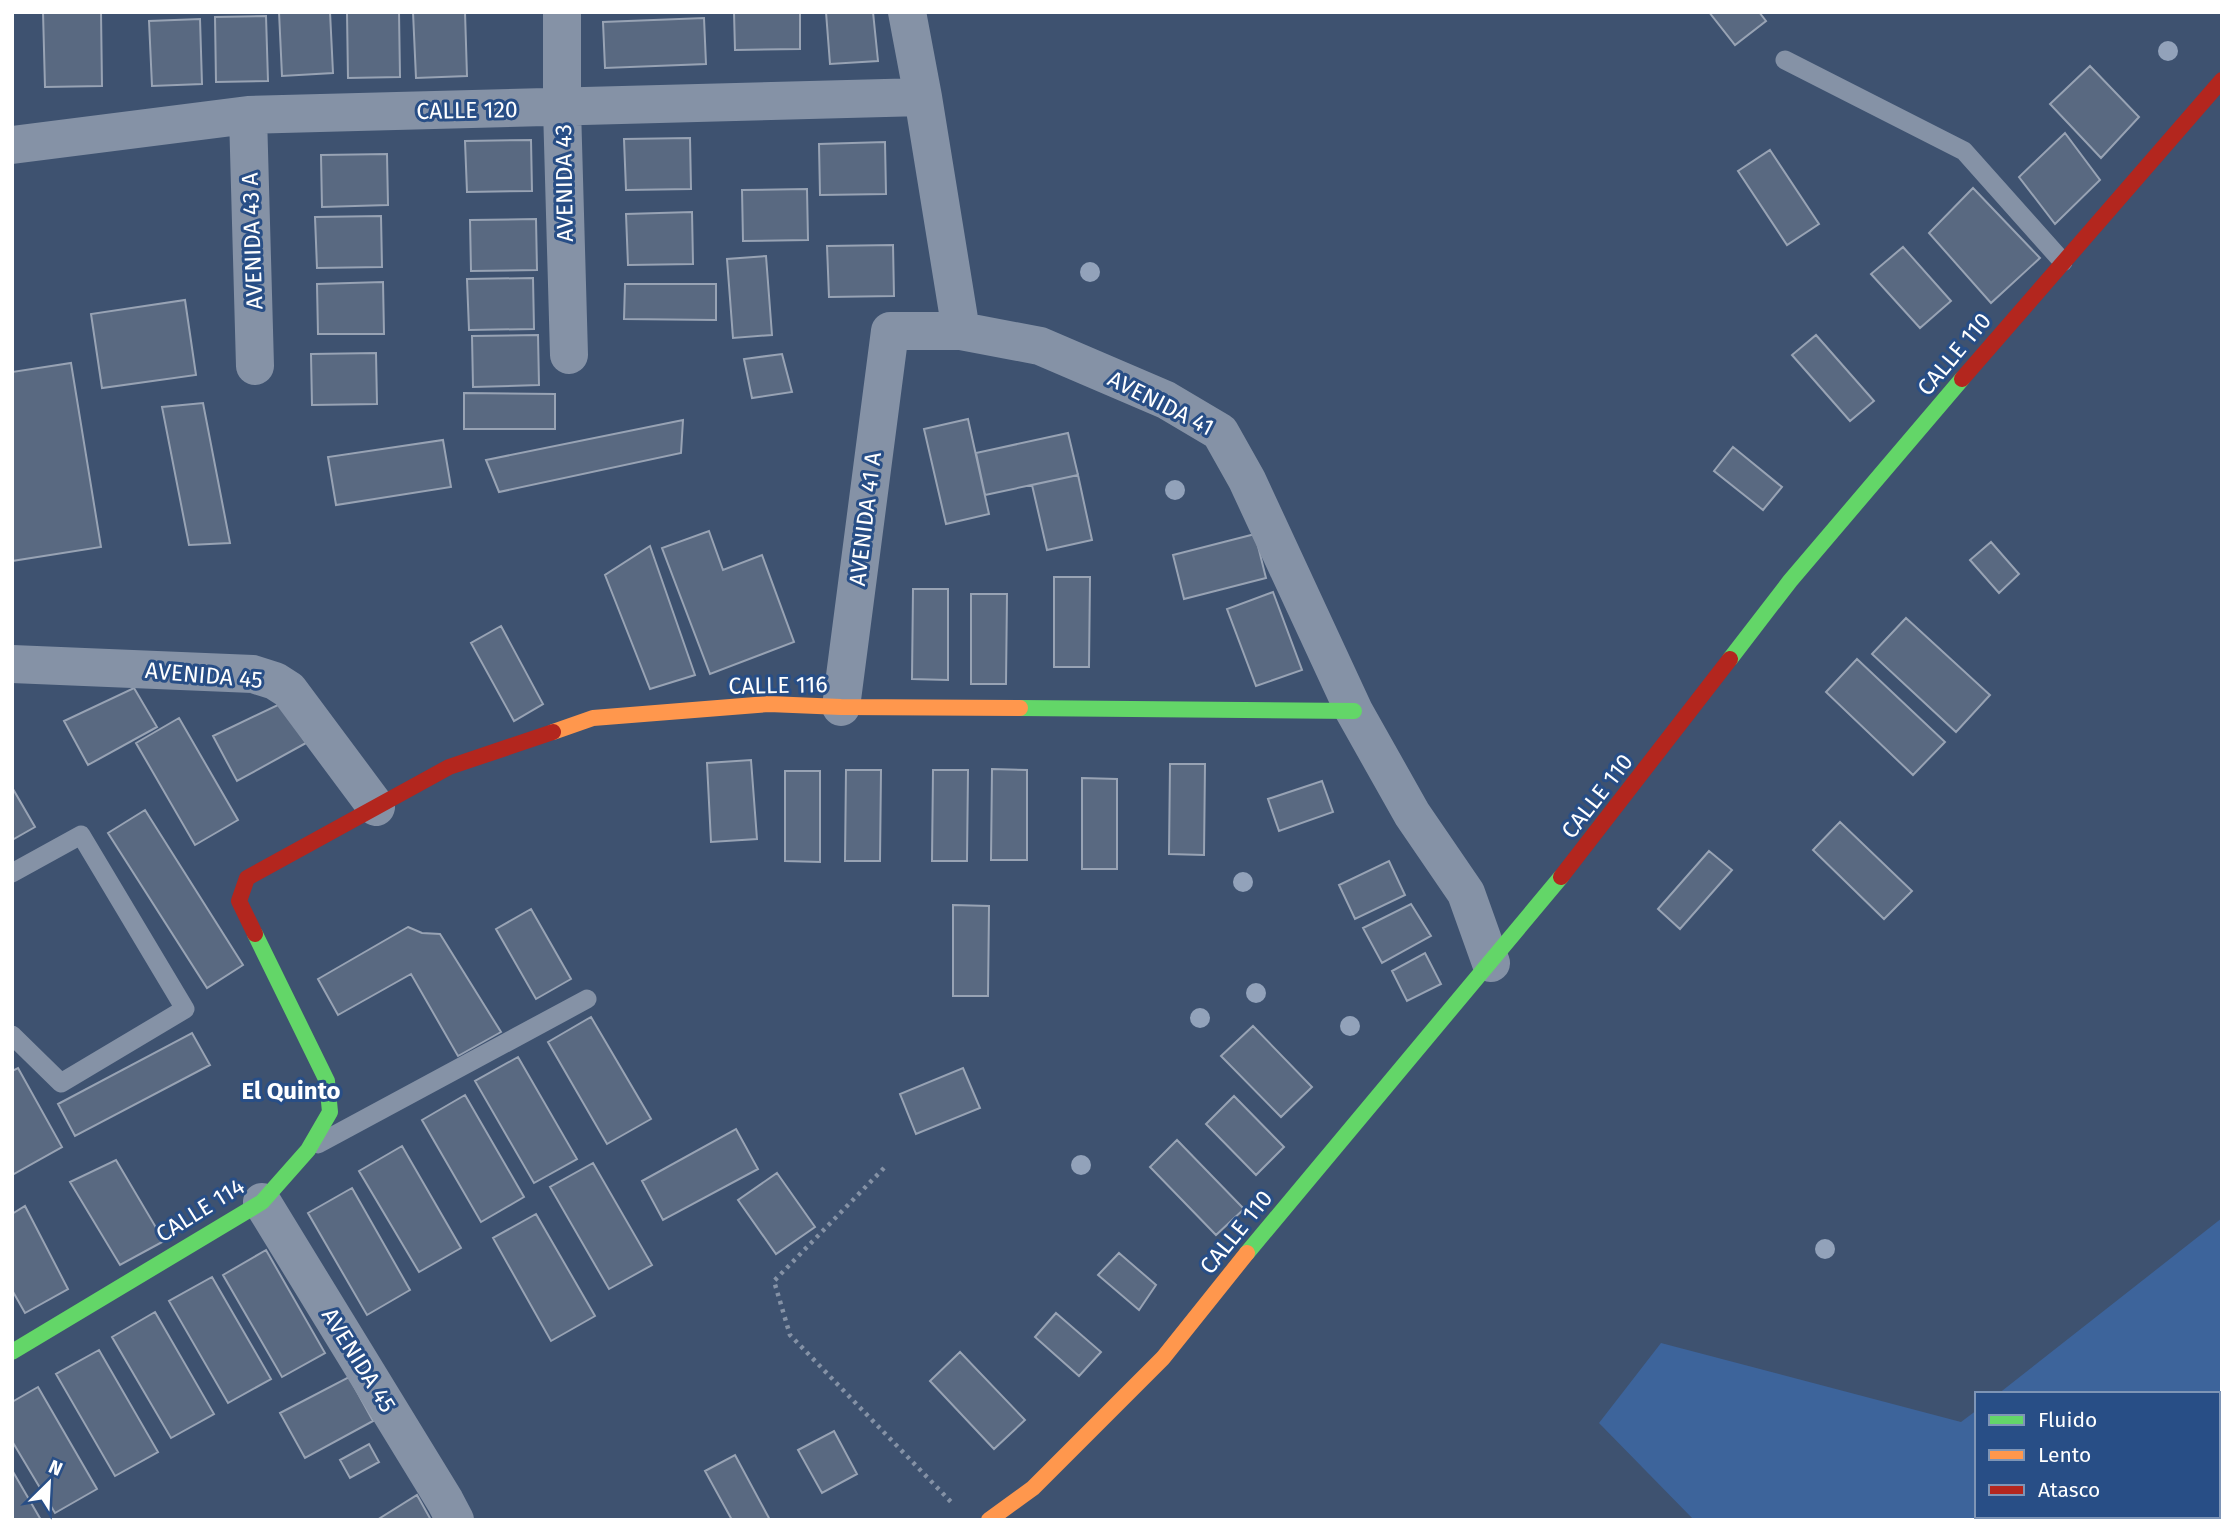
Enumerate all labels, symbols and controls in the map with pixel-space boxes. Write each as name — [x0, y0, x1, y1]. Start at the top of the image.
street label: CALLE 120 — [416, 95, 518, 125]
street label: AVENIDA 43 — [549, 124, 579, 242]
street label: AVENIDA 43 A — [236, 171, 268, 310]
street label: CALLE 110 — [1911, 307, 1997, 401]
street label: AVENIDA 41 — [1103, 364, 1219, 442]
street label: AVENIDA 41 A — [843, 450, 887, 587]
street label: AVENIDA 45 — [144, 656, 264, 694]
street label: CALLE 116 — [728, 670, 828, 700]
street label: CALLE 110 — [1555, 748, 1639, 844]
district label: El Quinto — [242, 1077, 340, 1105]
street label: CALLE 114 — [151, 1172, 249, 1248]
street label: CALLE 110 — [1194, 1184, 1278, 1280]
street label: AVENIDA 45 — [316, 1303, 402, 1417]
legend — [1975, 1392, 2220, 1518]
text: Fluido — [2038, 1407, 2097, 1433]
text: Lento — [2038, 1442, 2091, 1468]
north arrow — [14, 1448, 84, 1518]
text: N — [45, 1455, 66, 1481]
text: Atasco — [2038, 1477, 2100, 1503]

